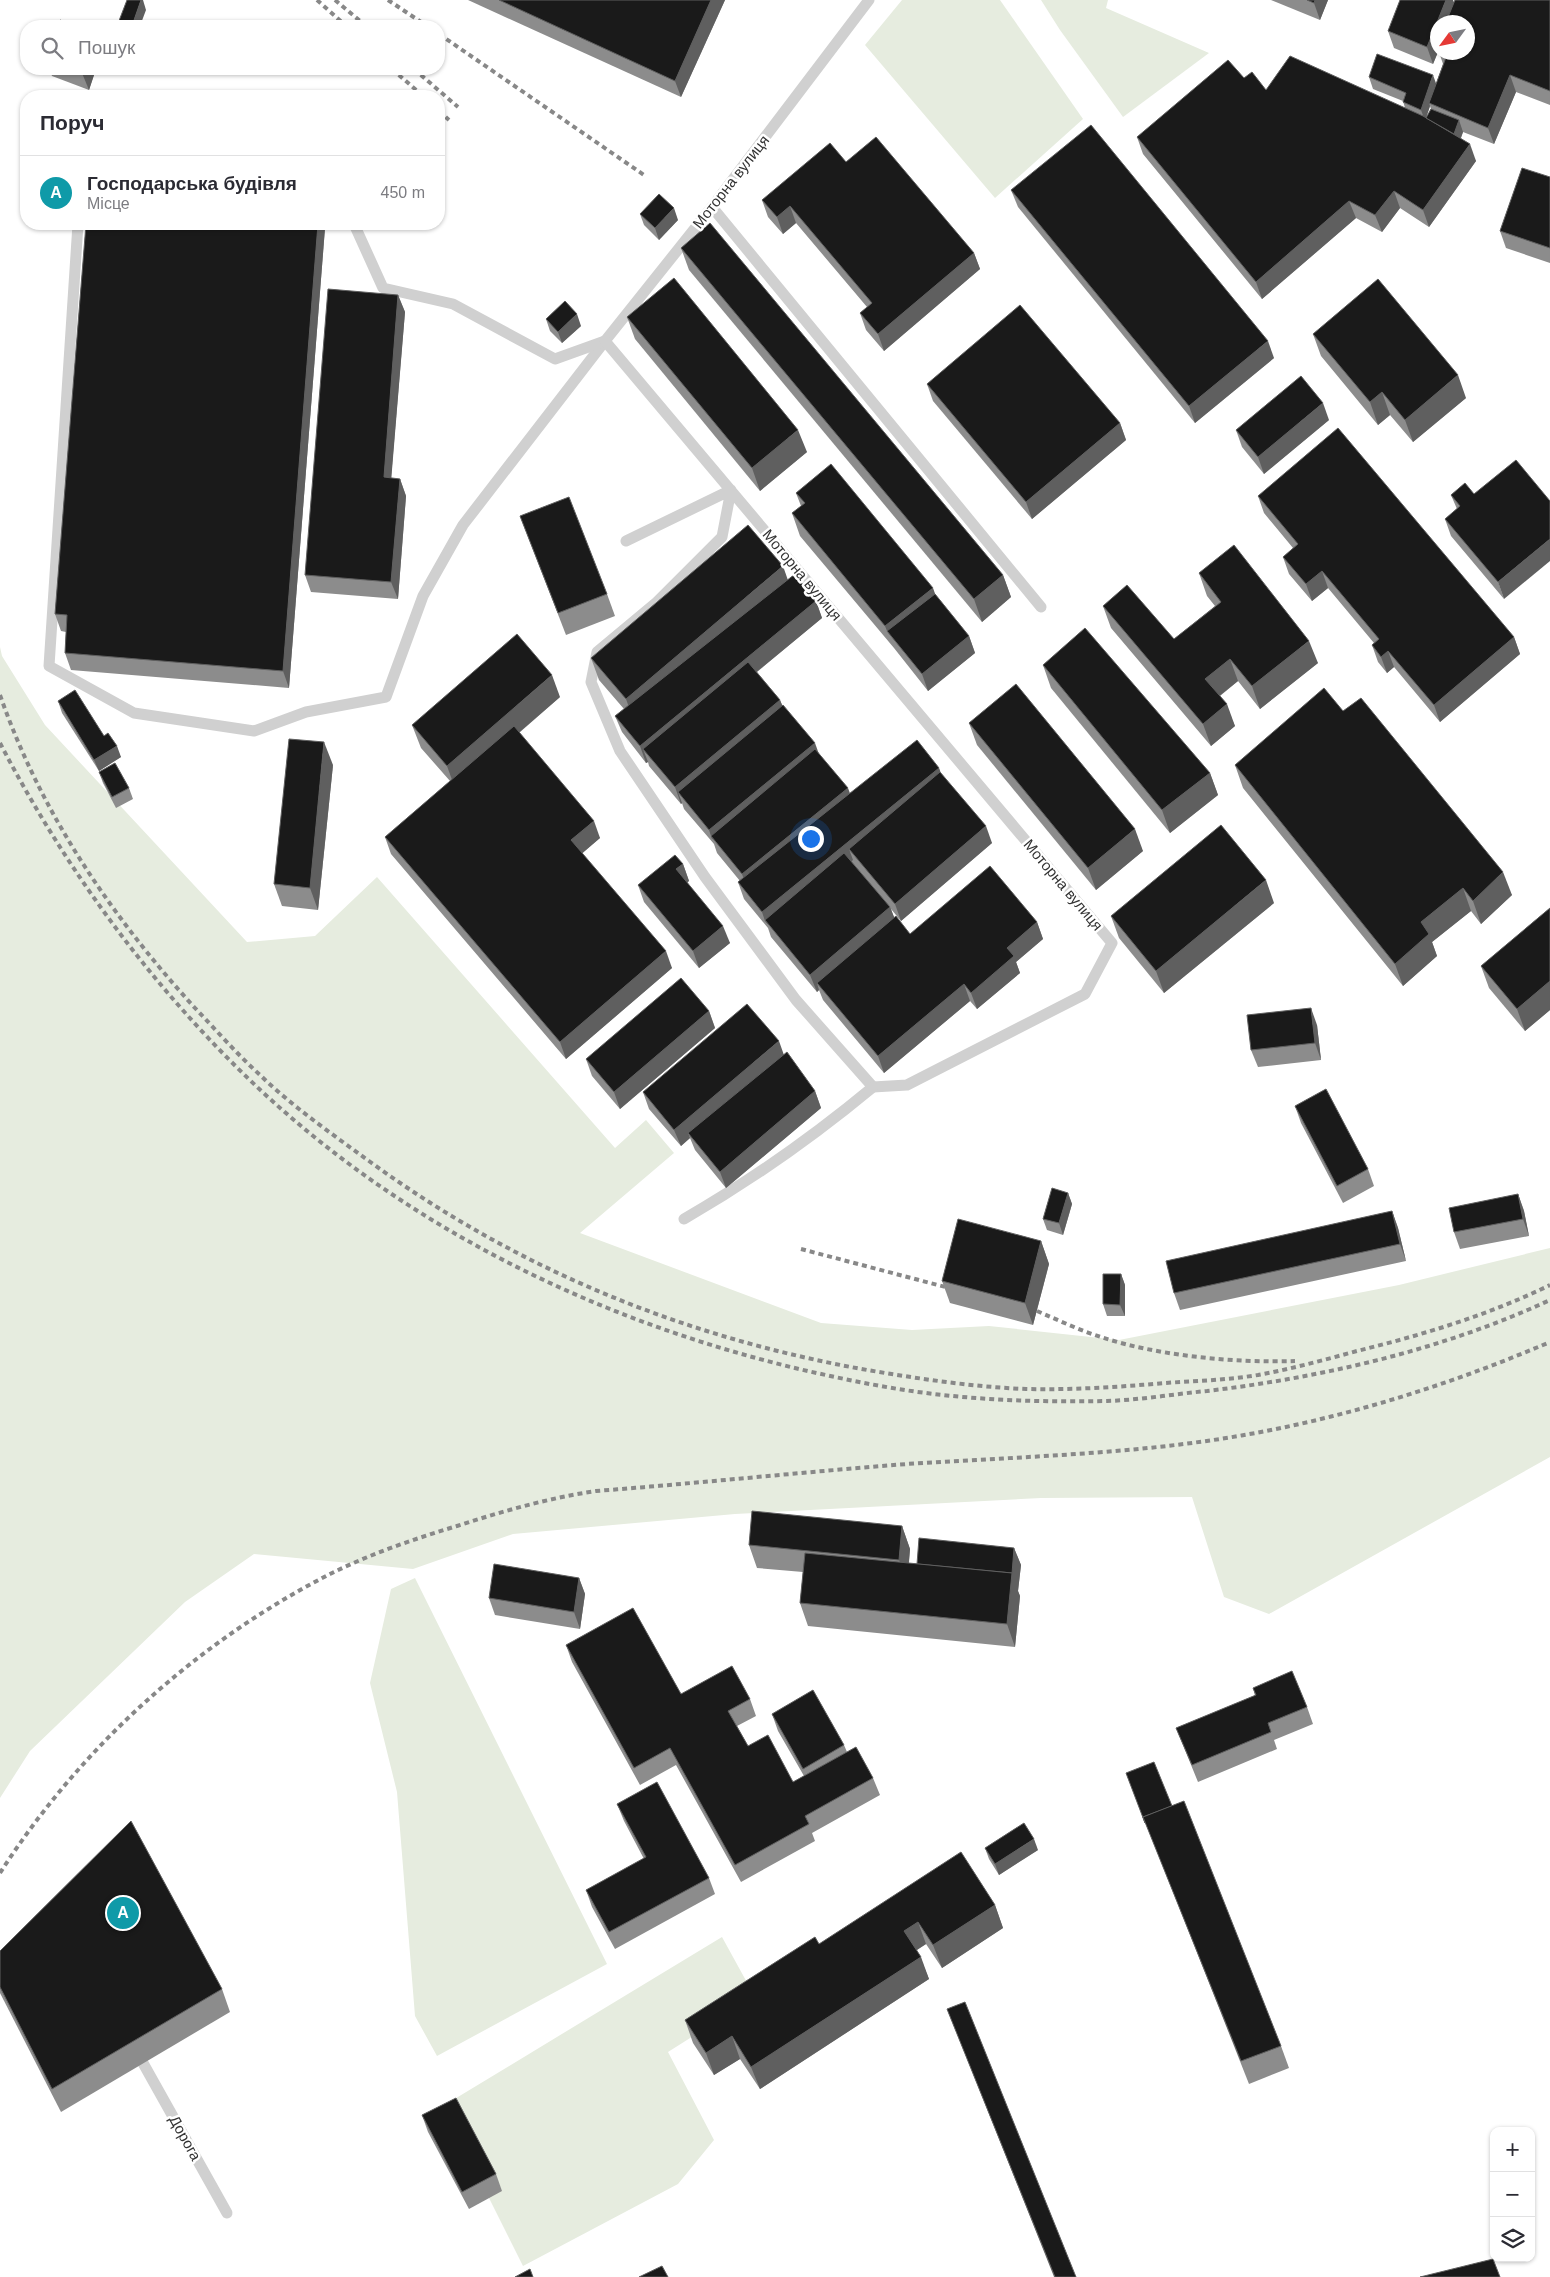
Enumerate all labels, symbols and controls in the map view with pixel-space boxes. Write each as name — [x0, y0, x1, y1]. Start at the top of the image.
north arrow — [1430, 15, 1475, 60]
search box — [20, 20, 445, 75]
icon: search — [38, 34, 66, 62]
text: Пошук — [78, 37, 135, 58]
text: Поруч — [40, 111, 104, 134]
street label: Моторна вулиця — [689, 132, 772, 232]
text: Господарська будівля — [87, 173, 297, 194]
text: A — [50, 184, 62, 201]
text: 450 m — [381, 184, 425, 201]
text: Місце — [87, 195, 130, 212]
street label: Моторна вулиця — [759, 526, 845, 624]
your location — [798, 826, 824, 852]
street label: Моторна вулиця — [1020, 836, 1106, 934]
pin: A — [107, 1894, 139, 1932]
street label: Дорога — [166, 2112, 205, 2164]
map controls — [1490, 2127, 1535, 2262]
button: + — [1490, 2127, 1535, 2172]
button: − — [1490, 2172, 1535, 2217]
button: layers — [1490, 2217, 1535, 2262]

